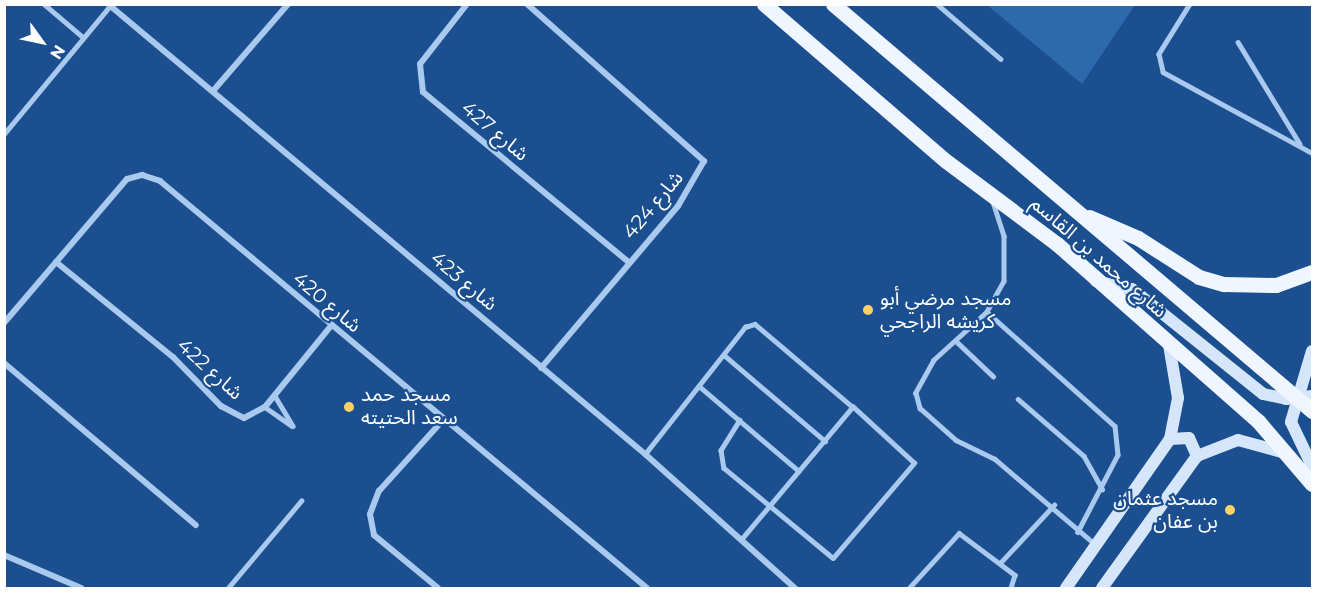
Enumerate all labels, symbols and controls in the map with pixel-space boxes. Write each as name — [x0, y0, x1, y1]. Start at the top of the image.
north arrow — [12, 12, 72, 72]
text: N — [46, 41, 69, 63]
street label: شارع 427 — [456, 96, 534, 166]
street label: شارع 424 — [618, 166, 688, 244]
street label: شارع محمد بن القاسم — [1026, 191, 1172, 323]
street label: شارع 423 — [426, 246, 502, 316]
street label: شارع 420 — [288, 266, 366, 338]
place label: مسجد مرضي أبو كريشه الراجحي — [880, 286, 1011, 333]
marker: مسجد مرضي أبو كريشه الراجحي — [861, 303, 875, 317]
street label: شارع 422 — [172, 333, 248, 405]
place label: مسجد حمد سعد الحتيته — [361, 383, 458, 430]
marker: مسجد حمد سعد الحتيته — [342, 400, 356, 414]
place label: مسجد عثمان بن عفان — [1113, 486, 1218, 533]
marker: مسجد عثمان بن عفان — [1223, 503, 1237, 517]

